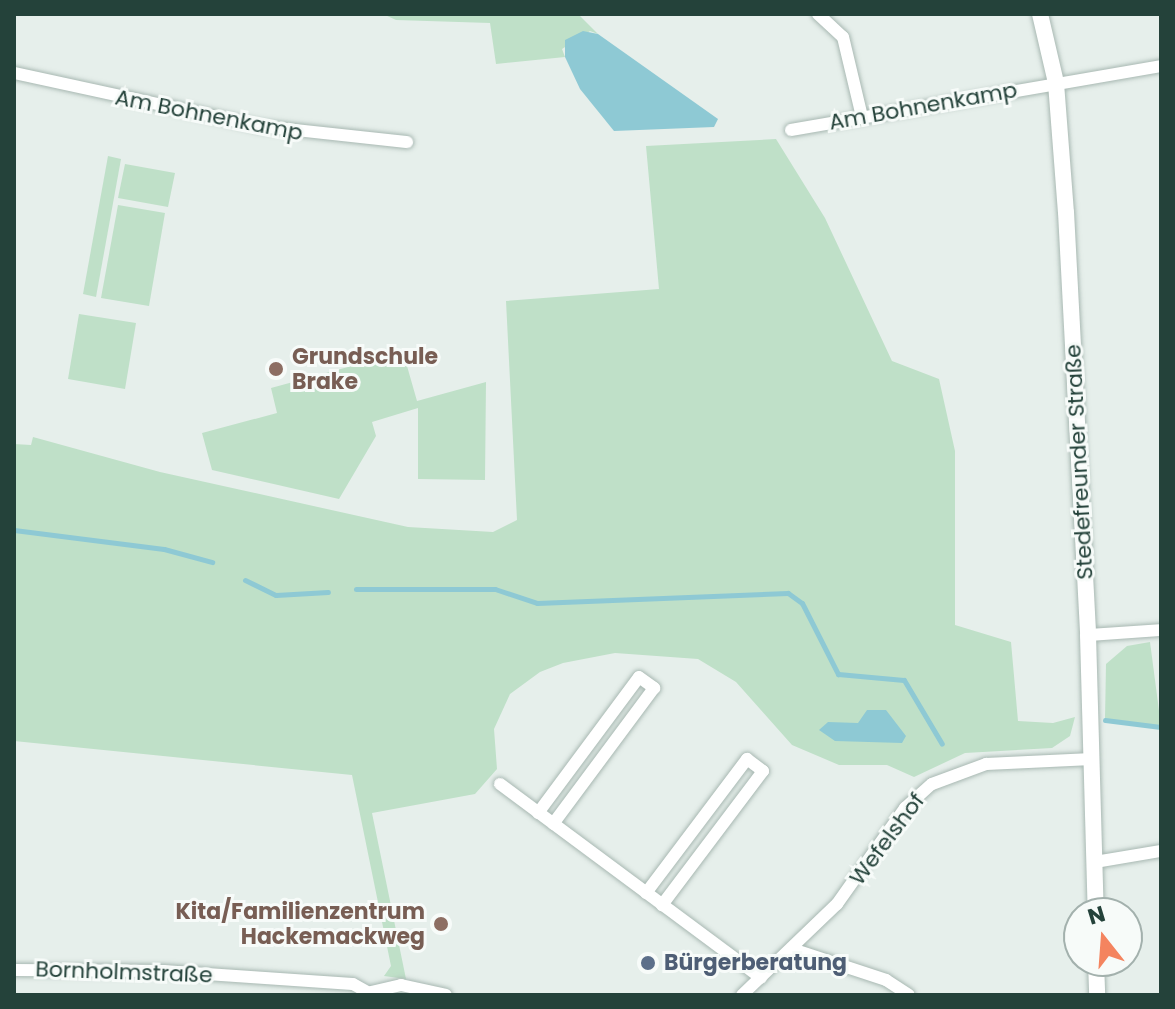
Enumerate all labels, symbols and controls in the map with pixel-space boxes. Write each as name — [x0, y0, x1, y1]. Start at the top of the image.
street label: Am Bohnenkamp — [827, 76, 1019, 136]
street label: Am Bohnenkamp — [113, 84, 305, 146]
place label: Grundschule Brake — [292, 343, 438, 394]
street label: Stedefreunder Straße — [1060, 344, 1098, 580]
marker: Grundschule Brake — [267, 360, 285, 378]
street label: Wefelshof — [844, 788, 930, 890]
north arrow — [1063, 897, 1143, 977]
place label: Kita/Familienzentrum Hackemackweg — [175, 898, 425, 950]
text: N — [1084, 898, 1109, 933]
marker: Kita/Familienzentrum Hackemackweg — [432, 915, 450, 933]
place label: Bürgerberatung — [664, 950, 847, 976]
marker: Bürgerberatung — [639, 954, 657, 972]
street label: Bornholmstraße — [35, 956, 213, 988]

